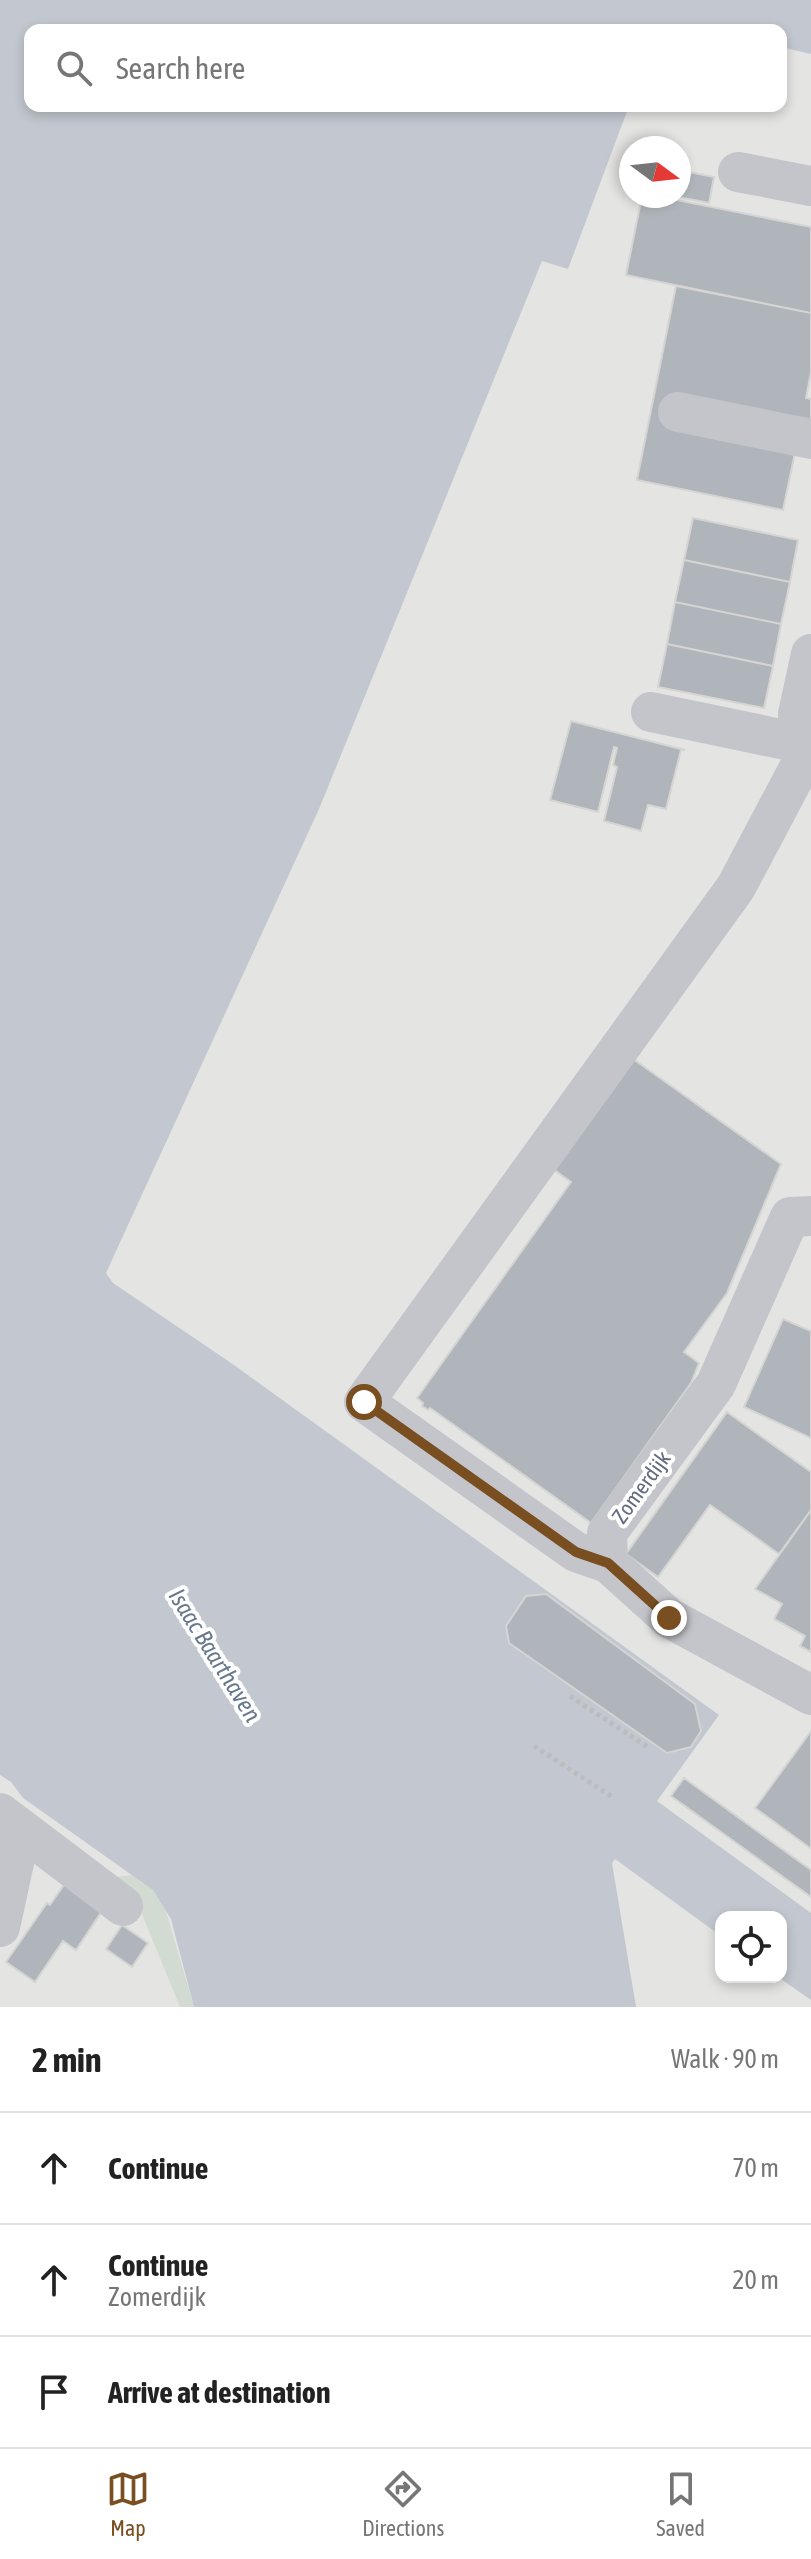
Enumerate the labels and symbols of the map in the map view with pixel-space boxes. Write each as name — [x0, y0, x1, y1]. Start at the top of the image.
north arrow — [619, 136, 691, 208]
route start — [346, 1384, 382, 1420]
street label: Zomerdijk — [606, 1446, 676, 1528]
water label: Isaac Baarthaven — [163, 1584, 267, 1727]
route end — [651, 1600, 687, 1636]

